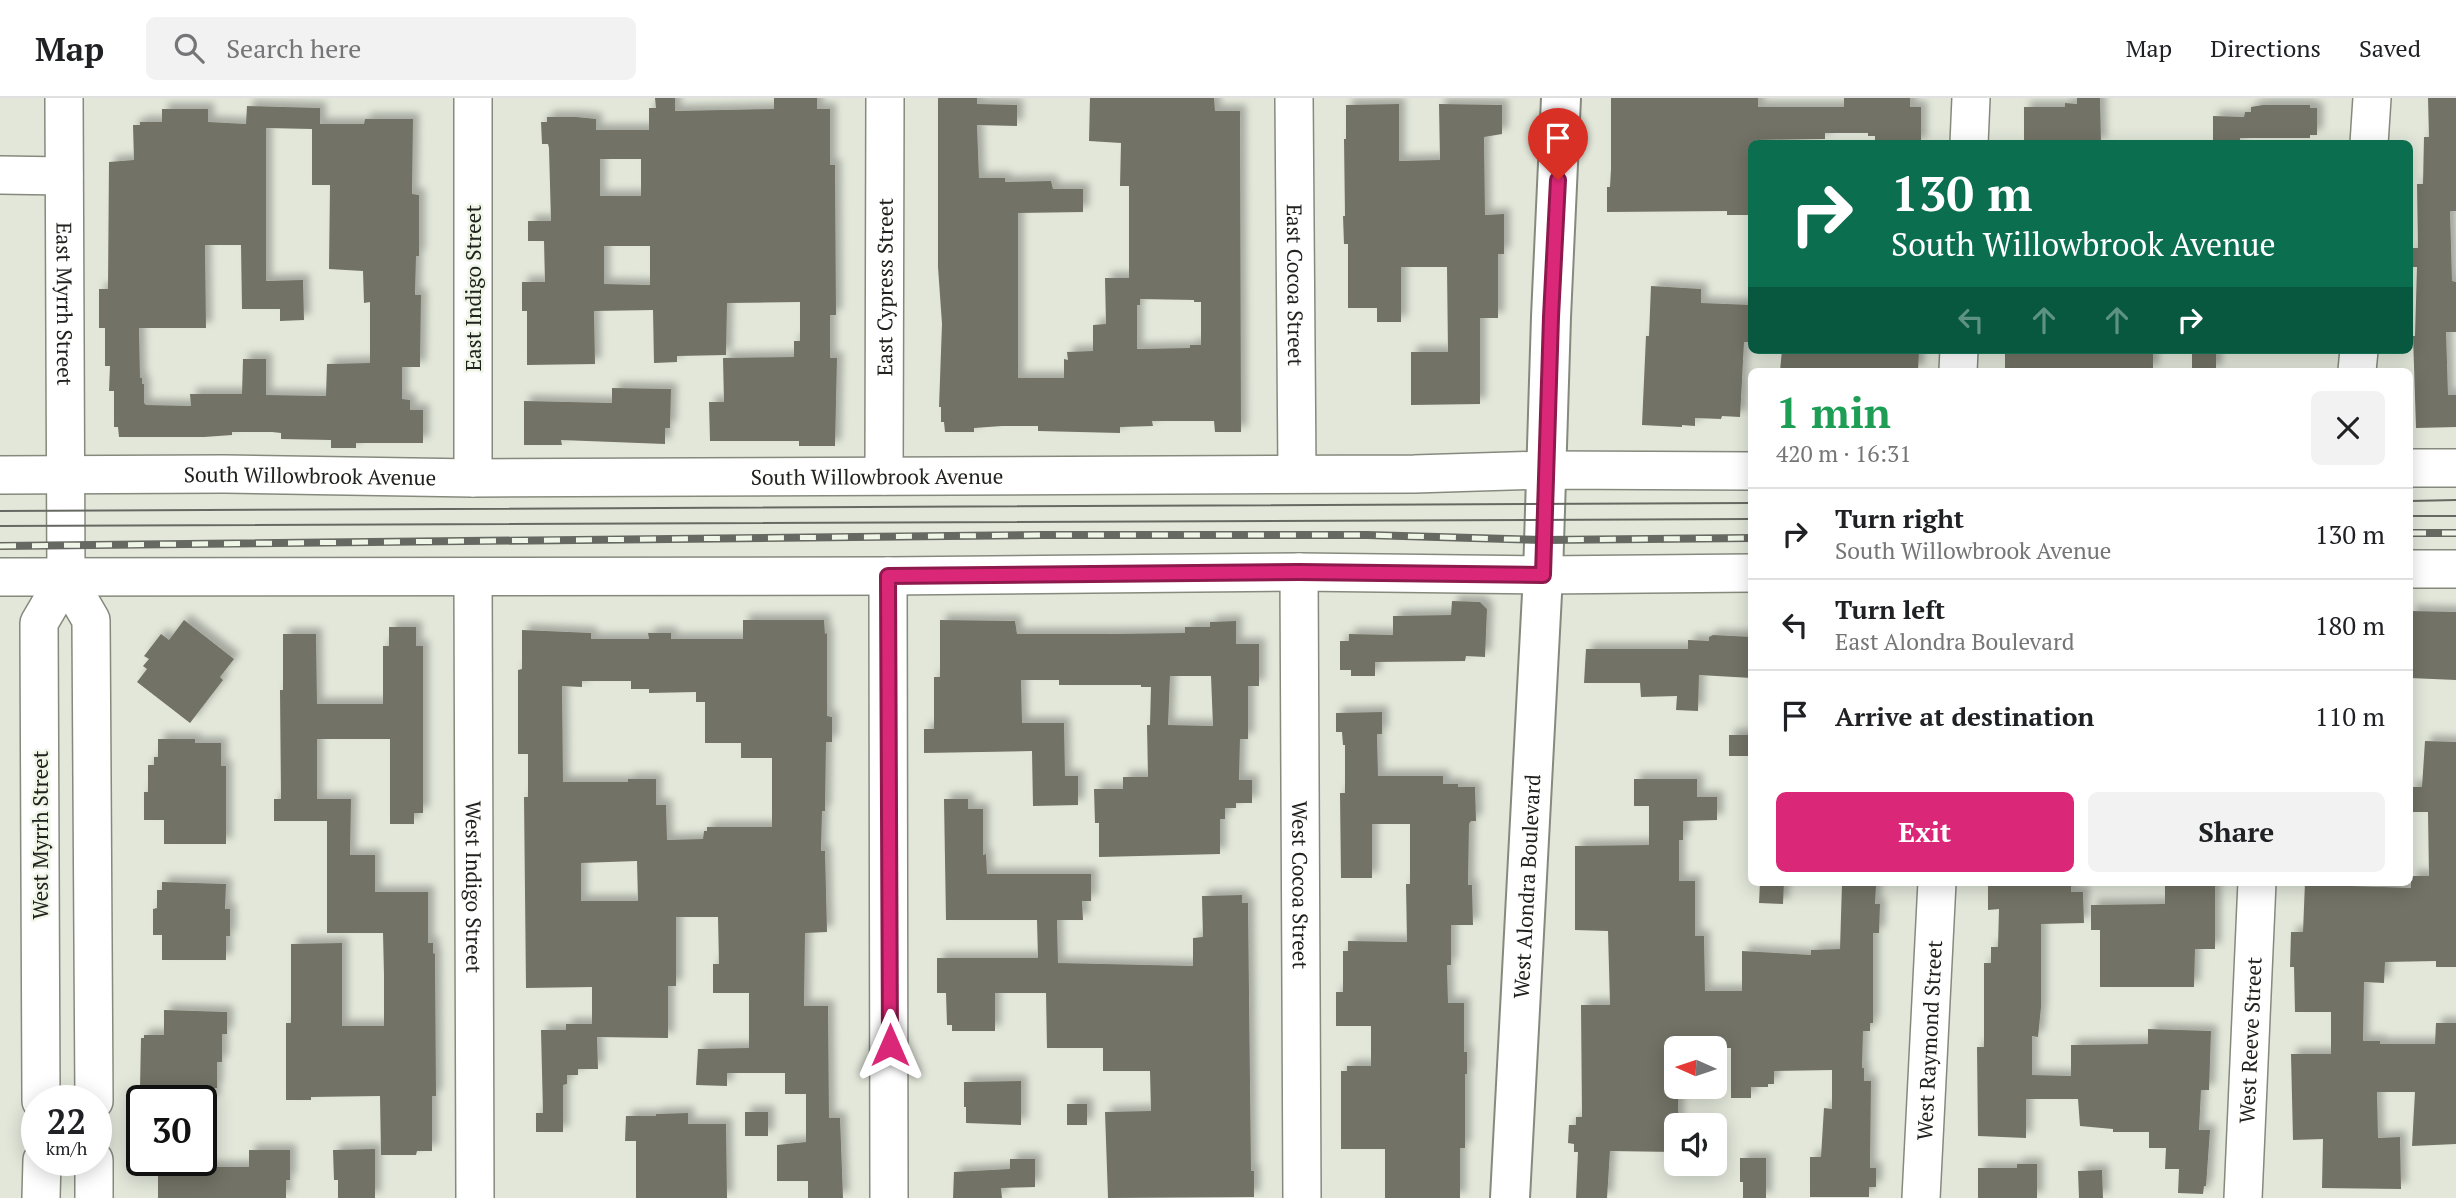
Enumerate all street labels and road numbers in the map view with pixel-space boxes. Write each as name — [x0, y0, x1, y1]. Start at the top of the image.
street label: East Cypress Street — [870, 198, 899, 376]
street label: East Cocoa Street — [1281, 204, 1310, 366]
street label: East Indigo Street — [459, 205, 487, 371]
street label: East Myrrh Street — [51, 222, 79, 386]
street label: South Willowbrook Avenue — [184, 460, 437, 491]
street label: South Willowbrook Avenue — [751, 462, 1003, 491]
street label: West Myrrh Street — [26, 750, 54, 920]
street label: West Alondra Boulevard — [1507, 773, 1546, 999]
street label: West Indigo Street — [460, 801, 488, 974]
street label: West Cocoa Street — [1286, 801, 1315, 969]
street label: West Raymond Street — [1910, 939, 1948, 1141]
street label: West Reeve Street — [2232, 956, 2268, 1124]

